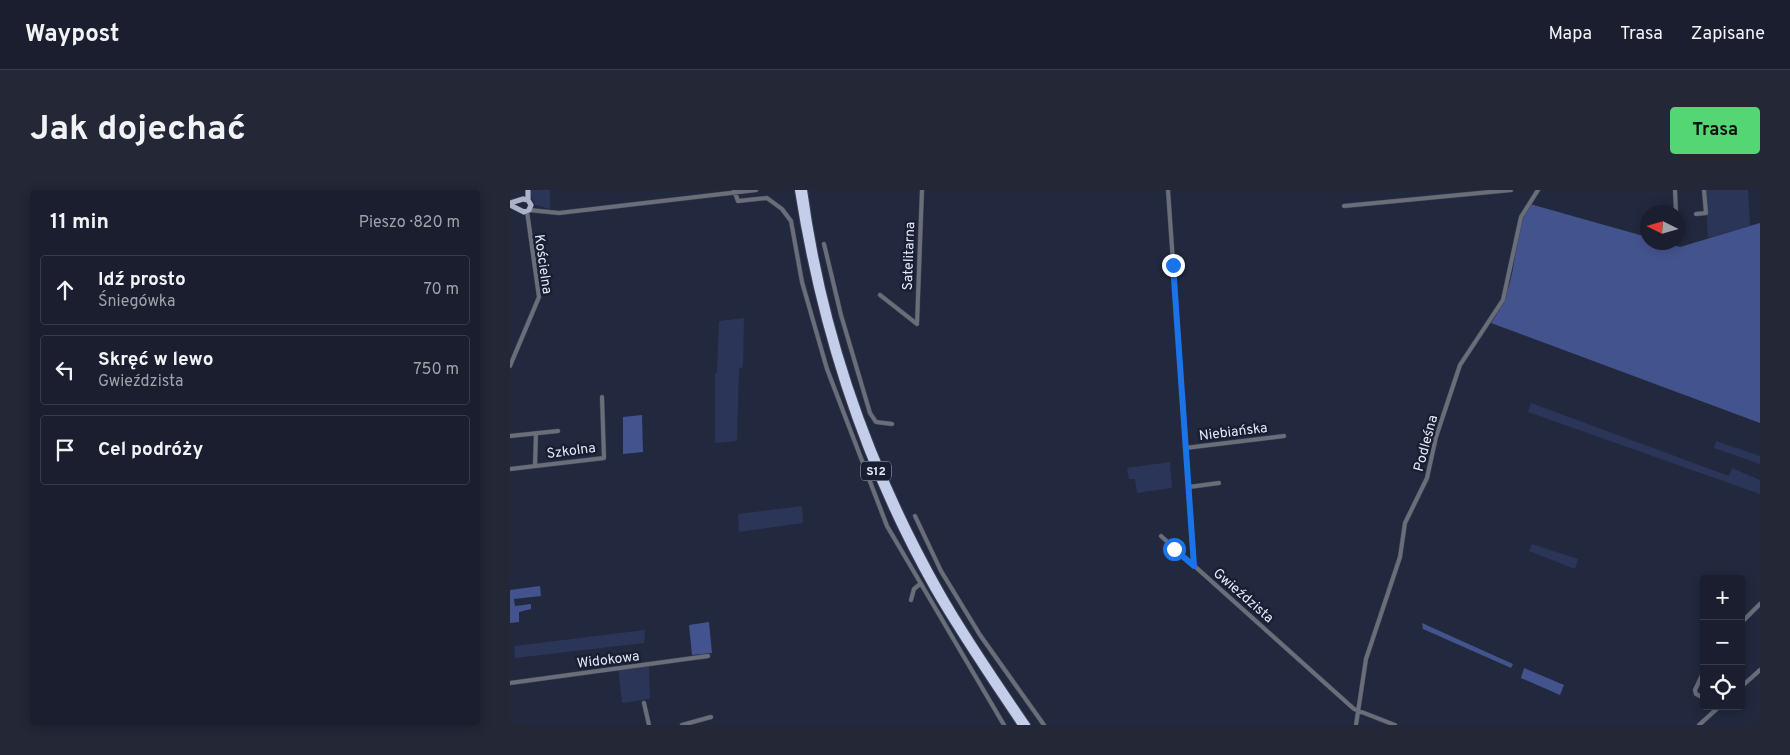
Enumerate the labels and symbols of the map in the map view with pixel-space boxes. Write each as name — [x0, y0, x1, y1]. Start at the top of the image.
north arrow — [1640, 205, 1685, 250]
street label: Satelitarna — [900, 221, 919, 291]
street label: Kościelna — [530, 233, 555, 295]
route end — [1162, 254, 1185, 277]
street label: Podleśna — [1411, 413, 1442, 474]
street label: Niebiańska — [1198, 420, 1268, 445]
street label: Szkolna — [546, 440, 597, 463]
road number: S12 — [861, 462, 891, 480]
route start — [1163, 538, 1186, 561]
street label: Gwieździsta — [1209, 565, 1277, 627]
street label: Widokowa — [576, 648, 640, 673]

